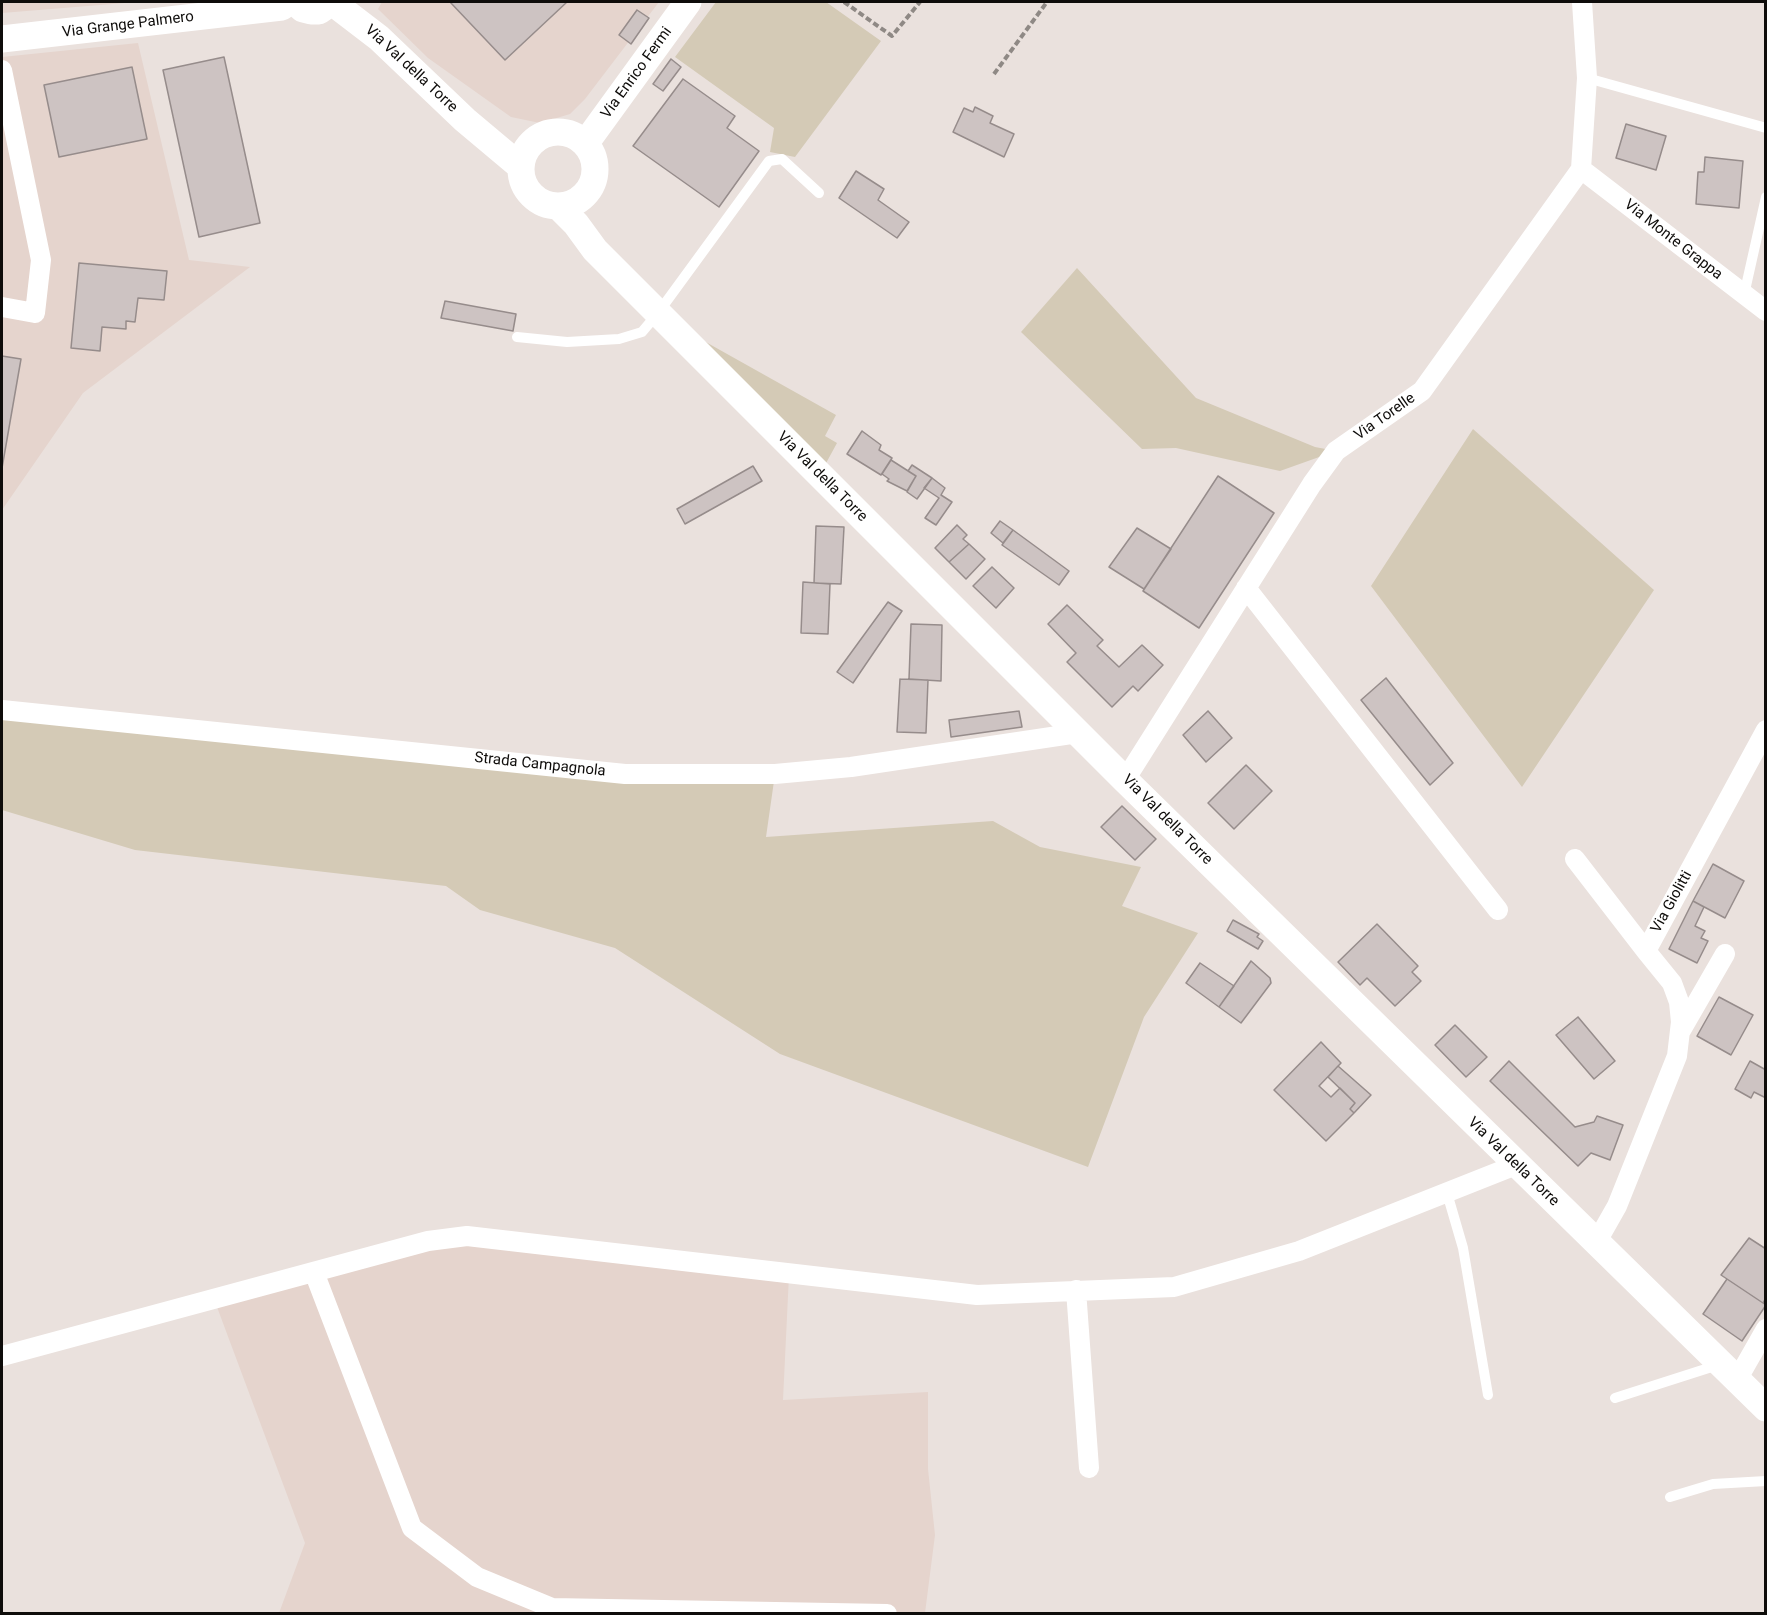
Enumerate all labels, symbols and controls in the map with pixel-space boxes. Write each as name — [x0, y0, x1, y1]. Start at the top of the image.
street label: Via Grange Palmero — [61, 8, 195, 42]
street label: Via Val della Torre — [361, 21, 461, 117]
street label: Via Enrico Fermi — [598, 24, 676, 122]
street label: Via Monte Grappa — [1620, 196, 1726, 284]
street label: Via Torelle — [1351, 390, 1419, 444]
street label: Via Val della Torre — [773, 428, 871, 526]
street label: Strada Campagnola — [474, 749, 606, 781]
street label: Via Val della Torre — [1118, 771, 1216, 869]
street label: Via Giolitti — [1648, 868, 1696, 936]
street label: Via Val della Torre — [1464, 1114, 1562, 1210]

